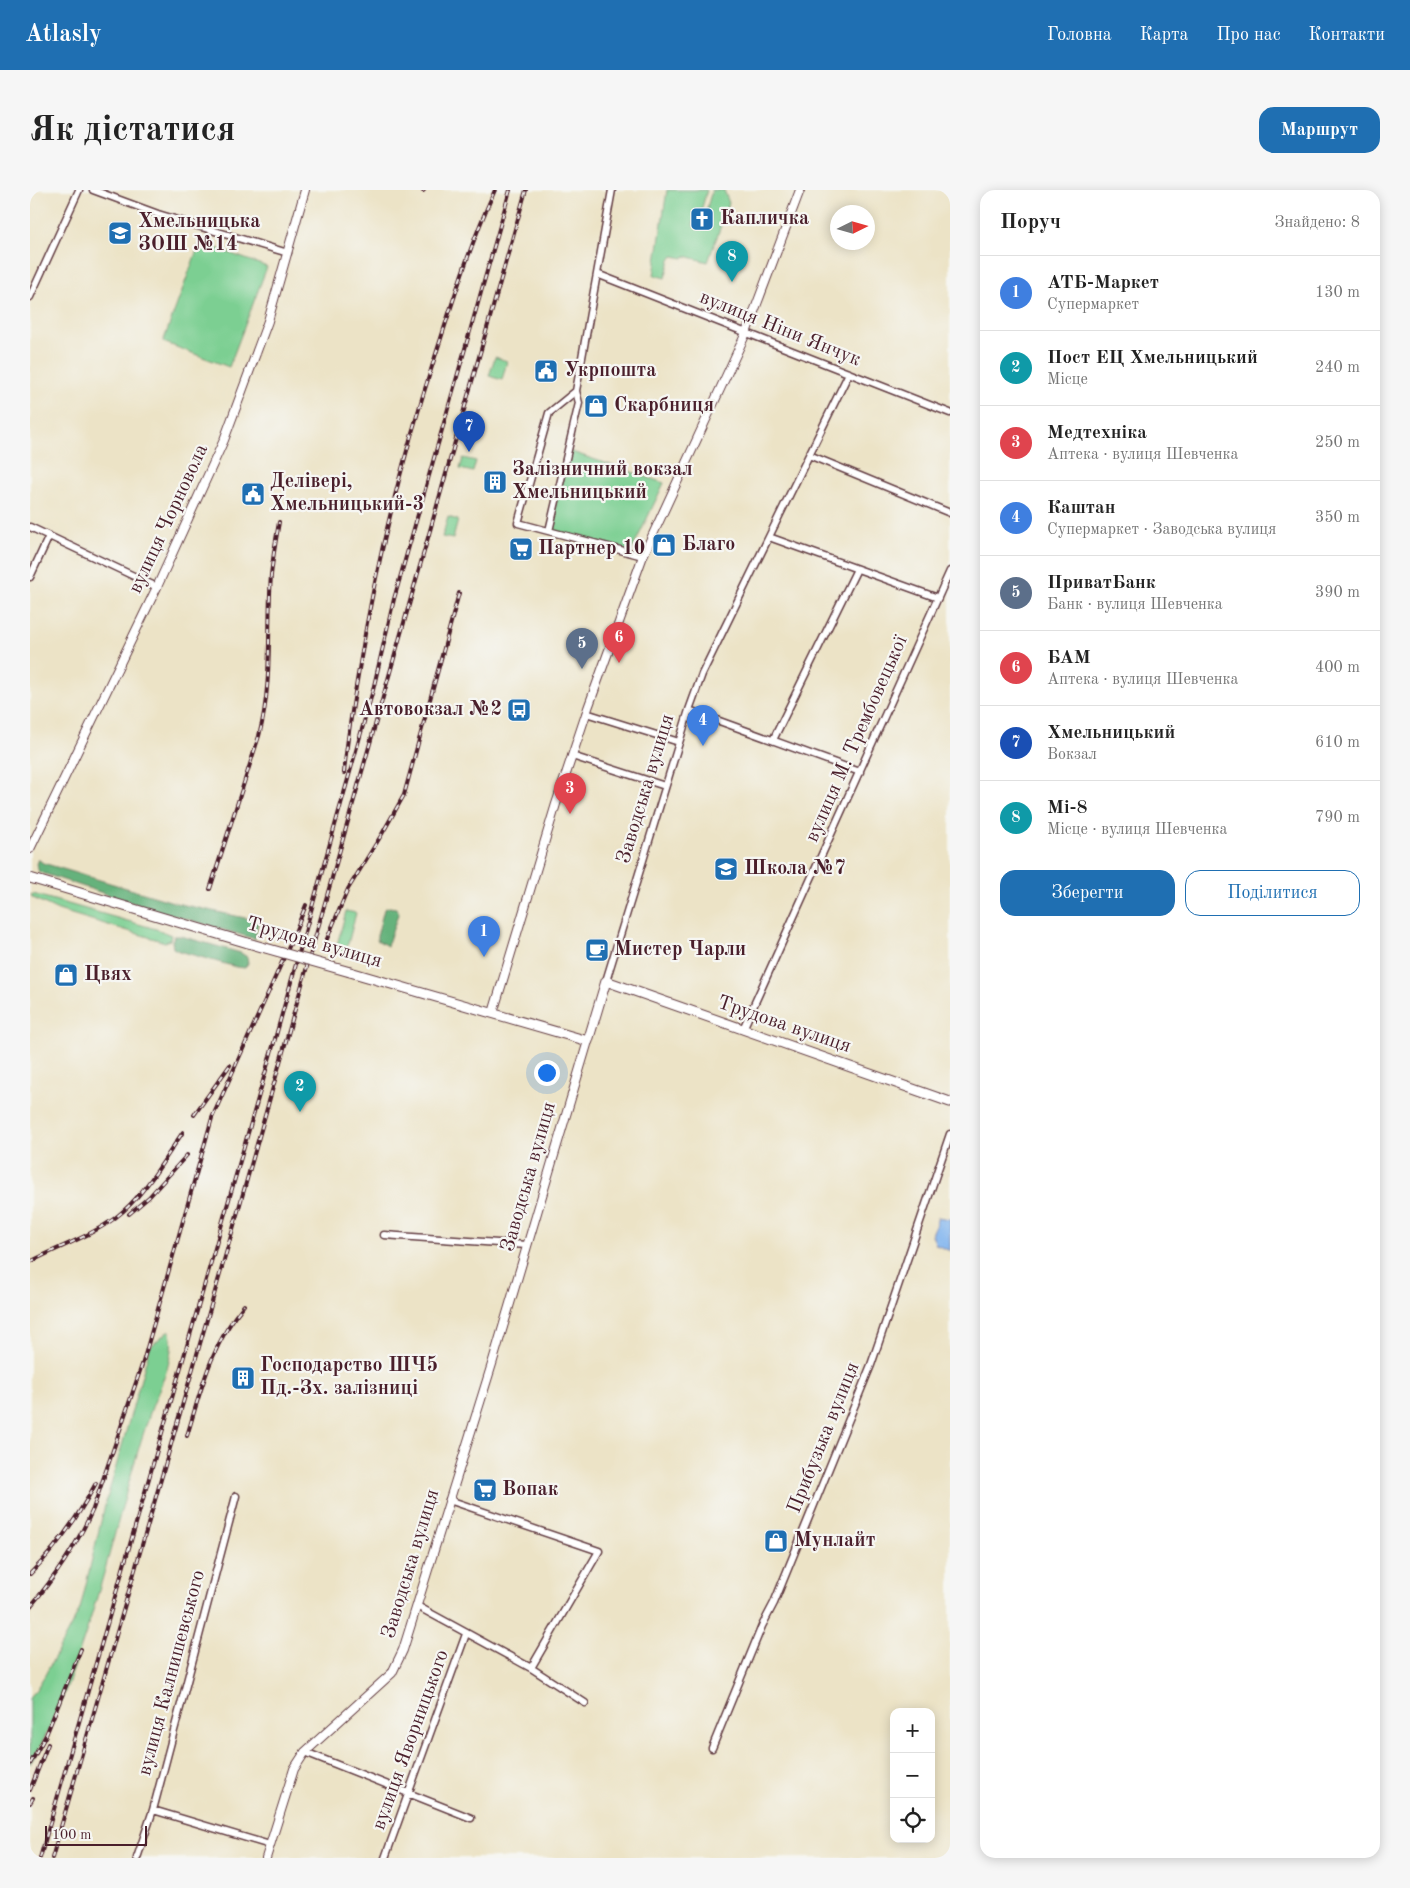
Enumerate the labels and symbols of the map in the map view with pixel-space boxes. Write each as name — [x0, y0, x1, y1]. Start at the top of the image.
north arrow — [830, 205, 875, 250]
church icon: Капличка — [689, 206, 715, 232]
place label: Капличка — [720, 209, 809, 229]
place label: Хмельницька ЗОШ №14 — [138, 212, 260, 255]
school or university icon: Хмельницька ЗОШ №14 — [107, 220, 133, 246]
pin: 8 — [716, 241, 748, 282]
street label: вулиця Ніни Янчук — [697, 288, 863, 370]
public building icon: Укрпошта — [533, 358, 559, 384]
place label: Укрпошта — [564, 361, 656, 381]
shop icon: Скарбниця — [583, 393, 609, 419]
place label: Скарбниця — [614, 396, 714, 416]
pin: 7 — [453, 411, 485, 452]
street label: вулиця Чорновола — [126, 441, 212, 597]
place label: Залізничний вокзал Хмельницький — [512, 460, 693, 503]
building icon: Залізничний вокзал Хмельницький — [482, 469, 508, 495]
place label: Делівері, Хмельницький-3 — [270, 472, 424, 515]
public building icon: Делівері, Хмельницький-3 — [240, 481, 266, 507]
shop icon: Благо — [651, 532, 677, 558]
place label: Благо — [682, 535, 735, 555]
supermarket icon: Партнер 10 — [508, 536, 534, 562]
place label: Партнер 10 — [538, 539, 645, 559]
pin: 6 — [603, 622, 635, 663]
pin: 5 — [566, 628, 598, 669]
street label: вулиця М. Трембовецької — [802, 632, 912, 845]
bus stop icon: Автовокзал №2 — [506, 697, 532, 723]
place label: Автовокзал №2 — [359, 700, 502, 720]
pin: 4 — [687, 705, 719, 746]
street label: Заводська вулиця — [614, 712, 678, 866]
pin: 3 — [554, 773, 586, 814]
school or university icon: Школа №7 — [713, 856, 739, 882]
place label: Школа №7 — [744, 859, 846, 879]
street label: Трудова вулиця — [244, 914, 384, 972]
pin: 1 — [468, 916, 500, 957]
cafe icon: Мистер Чарли — [584, 937, 610, 963]
place label: Мистер Чарли — [614, 940, 746, 960]
shop icon: Цвях — [53, 962, 79, 988]
place label: Цвях — [84, 965, 132, 985]
street label: Трудова вулиця — [715, 993, 853, 1057]
your location — [534, 1060, 560, 1086]
pin: 2 — [284, 1071, 316, 1112]
street label: Заводська вулиця — [498, 1100, 560, 1254]
place label: Господарство ШЧ5 Пд.-Зх. залізниці — [260, 1355, 438, 1399]
street label: Прибузька вулиця — [785, 1360, 863, 1516]
building icon: Господарство ШЧ5 Пд.-Зх. залізниці — [230, 1365, 256, 1391]
supermarket icon: Вопак — [472, 1477, 498, 1503]
place label: Вопак — [502, 1480, 559, 1500]
street label: Заводська вулиця — [379, 1487, 443, 1641]
shop icon: Мунлайт — [763, 1528, 789, 1554]
place label: Мунлайт — [794, 1531, 875, 1551]
street label: вулиця Калнишевського — [135, 1568, 209, 1778]
street label: вулиця Яворницького — [369, 1647, 453, 1833]
scale bar — [45, 1823, 148, 1846]

